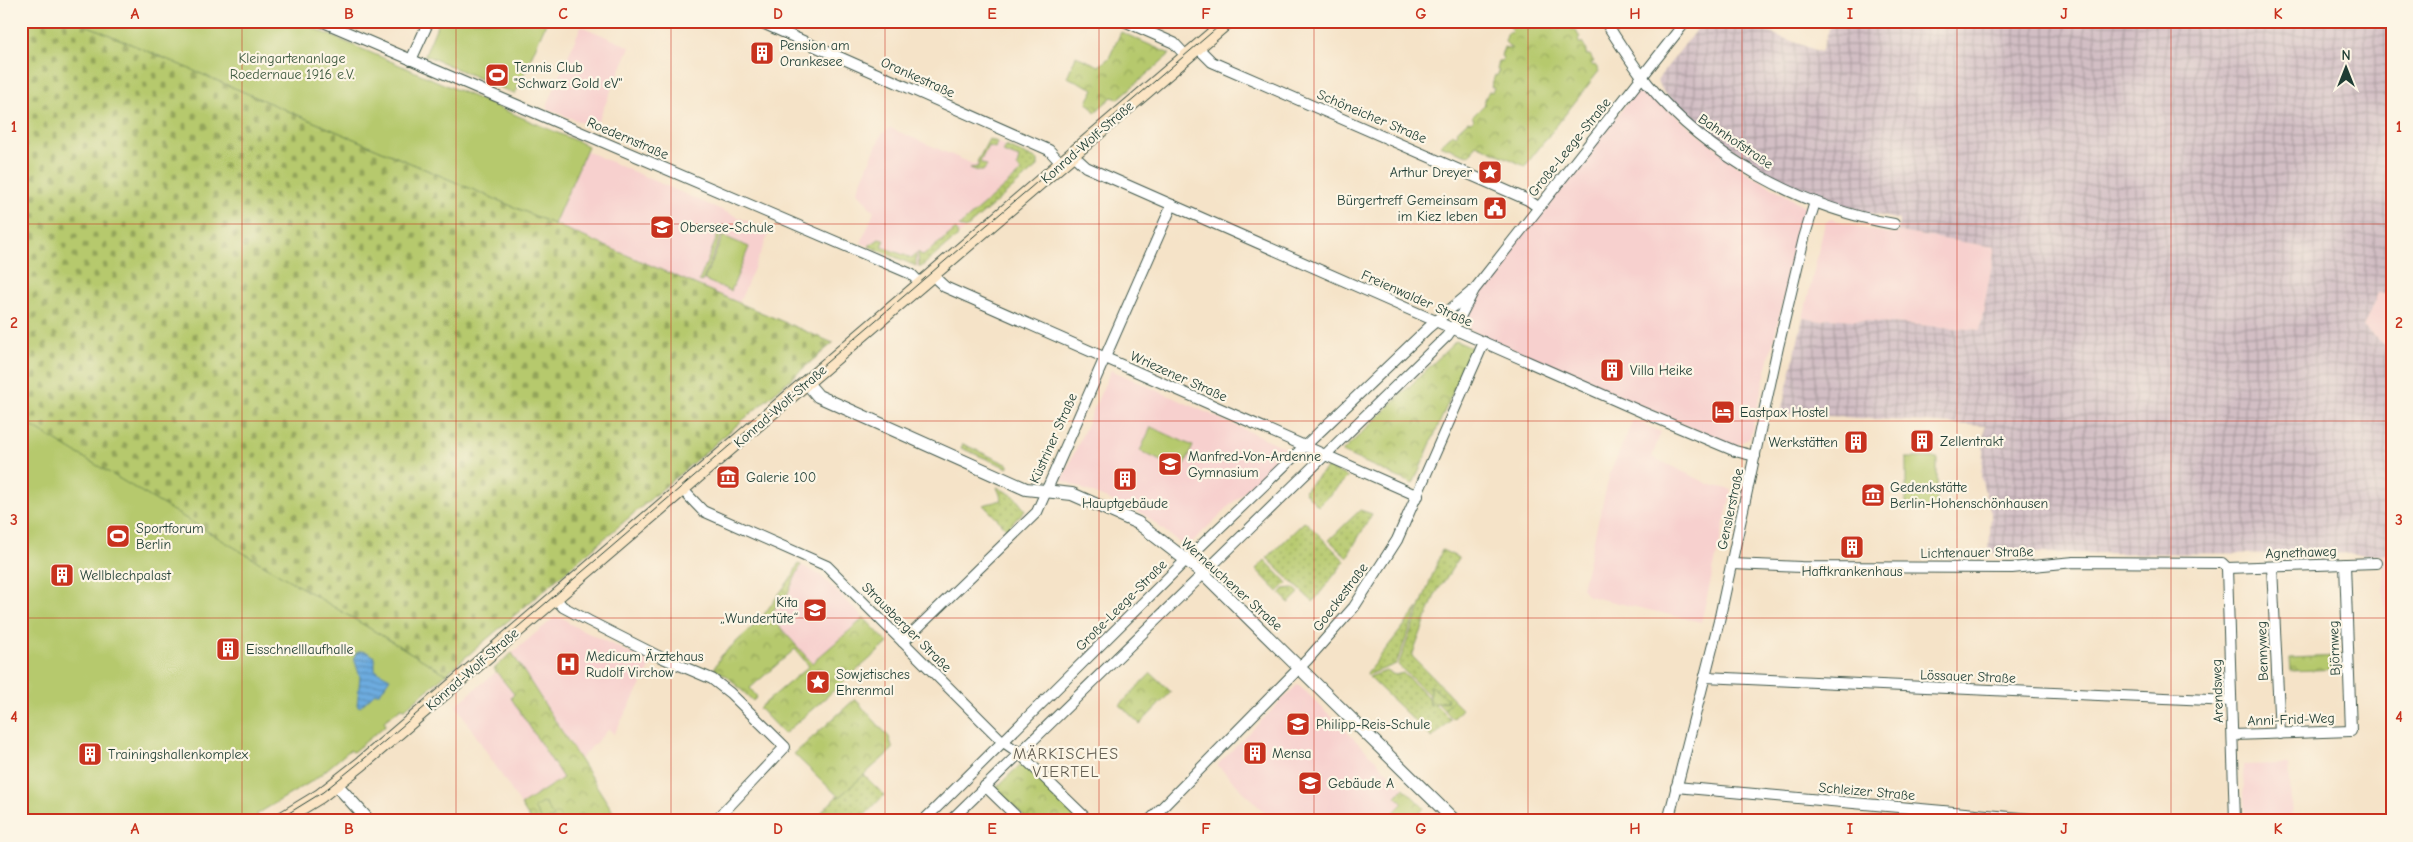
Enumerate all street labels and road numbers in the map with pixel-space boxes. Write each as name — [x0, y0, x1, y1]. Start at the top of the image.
street label: Orankestraße — [878, 54, 958, 101]
street label: Schöneicher Straße — [1314, 86, 1429, 147]
street label: Große-Leege-Straße — [1524, 94, 1614, 200]
street label: Konrad-Wolf-Straße — [1037, 97, 1137, 187]
street label: Bahnhofstraße — [1695, 110, 1776, 173]
street label: Roedernstraße — [584, 114, 671, 163]
street label: Freienwalder Straße — [1359, 266, 1475, 331]
street label: Wriezener Straße — [1128, 347, 1230, 405]
street label: Konrad-Wolf-Straße — [730, 361, 830, 451]
street label: Küstriner Straße — [1026, 390, 1081, 486]
street label: Genslerstraße — [1714, 467, 1747, 551]
street label: Werneuchener Straße — [1177, 534, 1286, 634]
street label: Lichtenauer Straße — [1920, 543, 2034, 562]
street label: Agnethaweg — [2265, 543, 2337, 562]
street label: Große-Leege-Straße — [1072, 556, 1171, 655]
street label: Goeckestraße — [1309, 560, 1372, 635]
street label: Strausberger Straße — [858, 579, 955, 676]
street label: Björnweg — [2325, 620, 2344, 676]
street label: Bennyweg — [2253, 621, 2272, 681]
street label: Konrad-Wolf-Straße — [422, 624, 522, 714]
street label: Arendsweg — [2208, 659, 2227, 723]
street label: Lössauer Straße — [1920, 666, 2016, 687]
street label: Anni-Frid-Weg — [2247, 709, 2335, 730]
street label: Schleizer Straße — [1818, 779, 1916, 804]

